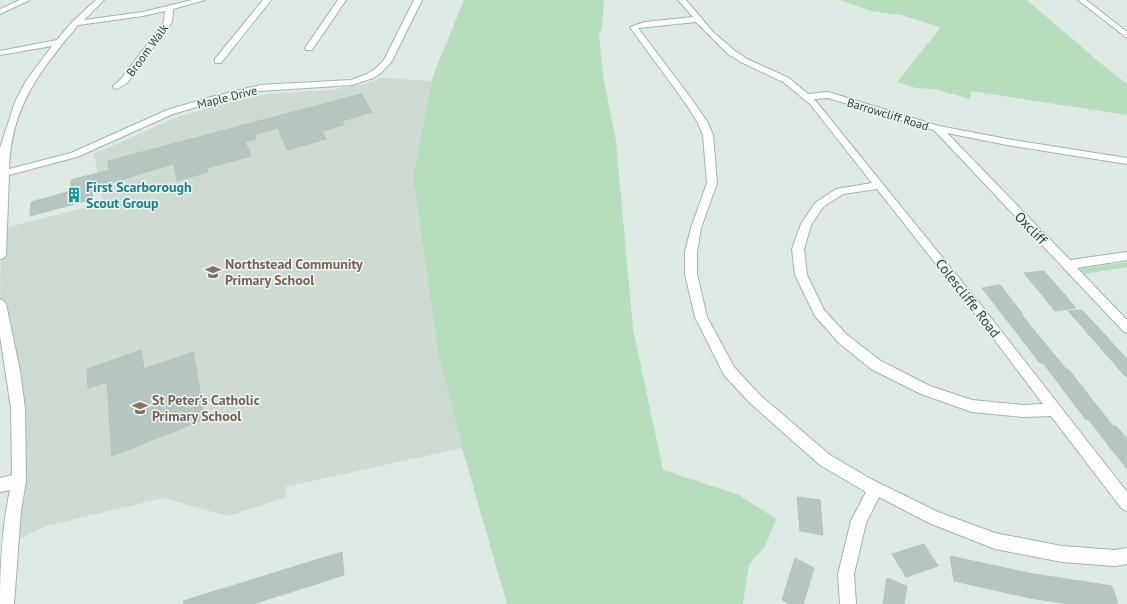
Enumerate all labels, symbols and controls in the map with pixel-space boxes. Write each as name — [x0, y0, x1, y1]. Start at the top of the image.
street label: Broom Walk — [123, 21, 171, 79]
street label: Maple Drive — [195, 82, 259, 112]
street label: Barrowcliff Road — [845, 94, 931, 134]
place label: First Scarborough Scout Group — [86, 178, 192, 212]
building icon: First Scarborough Scout Group — [65, 186, 83, 204]
street label: Oxcliff — [1011, 208, 1051, 249]
place label: Northstead Community Primary School — [225, 255, 363, 289]
street label: Colescliffe Road — [932, 255, 1004, 341]
school or university icon: Northstead Community Primary School — [204, 263, 222, 281]
place label: St Peter's Catholic Primary School — [152, 391, 260, 425]
school or university icon: St Peter's Catholic Primary School — [131, 399, 149, 417]

